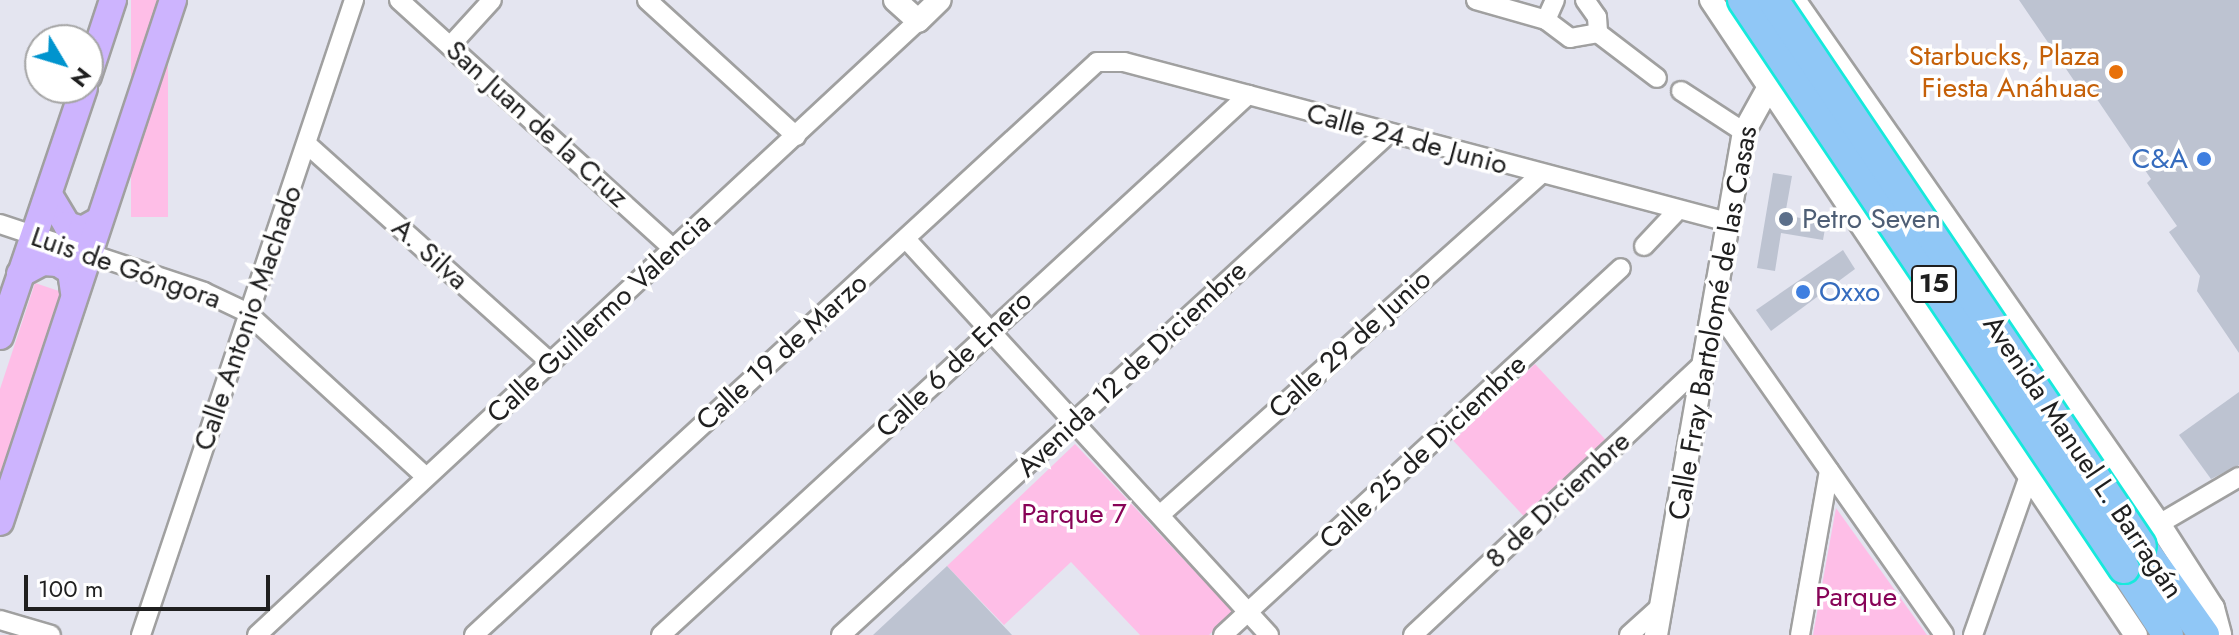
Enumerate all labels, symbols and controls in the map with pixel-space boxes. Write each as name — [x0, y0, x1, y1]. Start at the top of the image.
north arrow — [24, 24, 104, 104]
street label: San Juan de la Cruz — [439, 33, 635, 215]
place label: Starbucks, Plaza Fiesta Anáhuac — [1909, 39, 2100, 105]
text: N — [63, 61, 99, 94]
marker: Starbucks, Plaza Fiesta Anáhuac — [2107, 63, 2125, 81]
street label: Calle 24 de Junio — [1303, 96, 1511, 182]
street label: Calle Fray Bartolomé de las Casas — [1662, 123, 1764, 523]
place label: C&A — [2131, 142, 2188, 176]
marker: C&A — [2195, 150, 2213, 168]
street label: Calle Antonio Machado — [187, 181, 309, 455]
place label: Petro Seven — [1802, 202, 1941, 236]
street label: Calle Guillermo Valencia — [480, 206, 718, 430]
marker: Petro Seven — [1777, 210, 1795, 228]
street label: A. Silva — [385, 211, 475, 297]
street label: Luis de Góngora — [27, 220, 225, 316]
street label: Avenida 12 de Diciembre — [1010, 254, 1254, 484]
road number: 15 — [1910, 262, 1958, 306]
street label: Calle 29 de Junio — [1262, 263, 1438, 425]
street label: Calle 19 de Marzo — [690, 266, 874, 438]
place label: Oxxo — [1819, 275, 1880, 309]
street label: Calle 6 de Enero — [869, 283, 1039, 445]
marker: Oxxo — [1794, 283, 1812, 301]
street label: Avenida Manuel L. Barragán — [1976, 309, 2190, 605]
street label: Calle 25 de Diciembre — [1313, 348, 1533, 556]
street label: 8 de Diciembre — [1479, 425, 1637, 575]
park label: Parque 7 — [1021, 497, 1127, 531]
scale bar — [28, 559, 274, 609]
text: 100 m — [38, 571, 104, 606]
park label: Parque — [1815, 580, 1897, 614]

